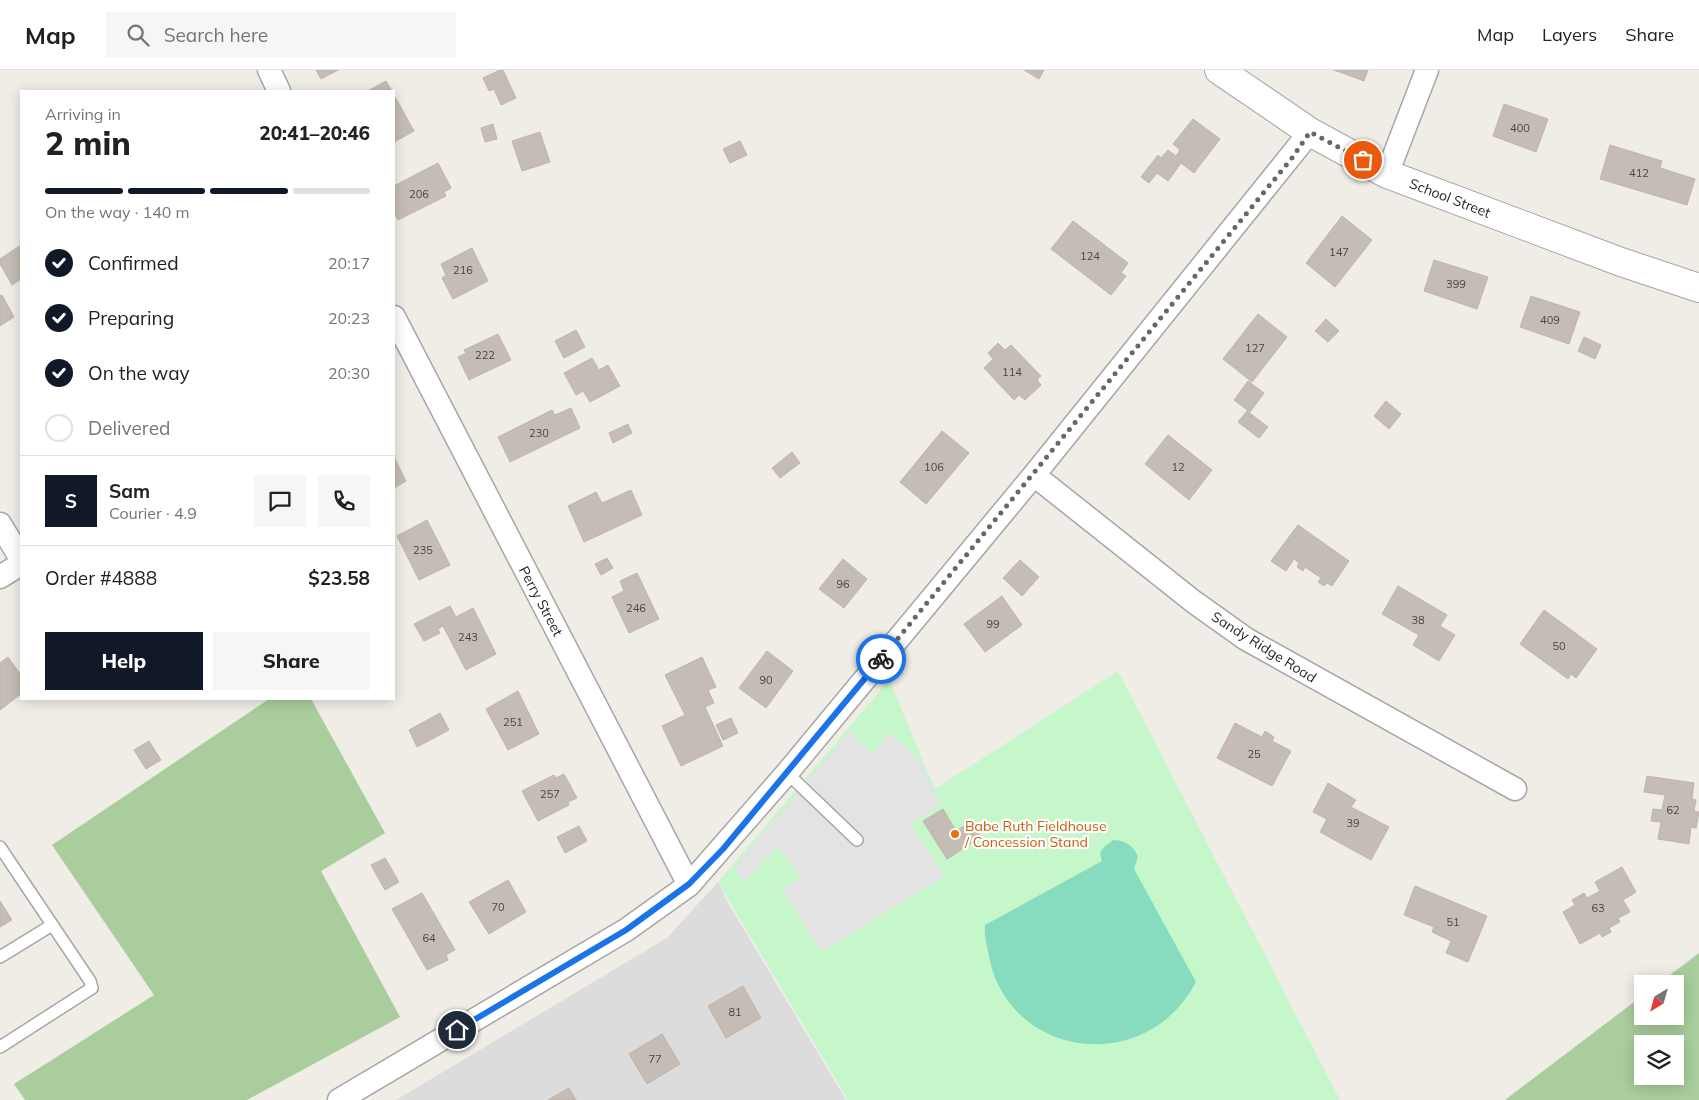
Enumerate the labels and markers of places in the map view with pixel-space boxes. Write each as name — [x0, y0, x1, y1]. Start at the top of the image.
pin — [1342, 139, 1384, 181]
place label: Babe Ruth Fieldhouse / Concession Stand — [964, 817, 1107, 851]
marker: Babe Ruth Fieldhouse / Concession Stand — [949, 828, 961, 840]
pin — [436, 1009, 478, 1051]

